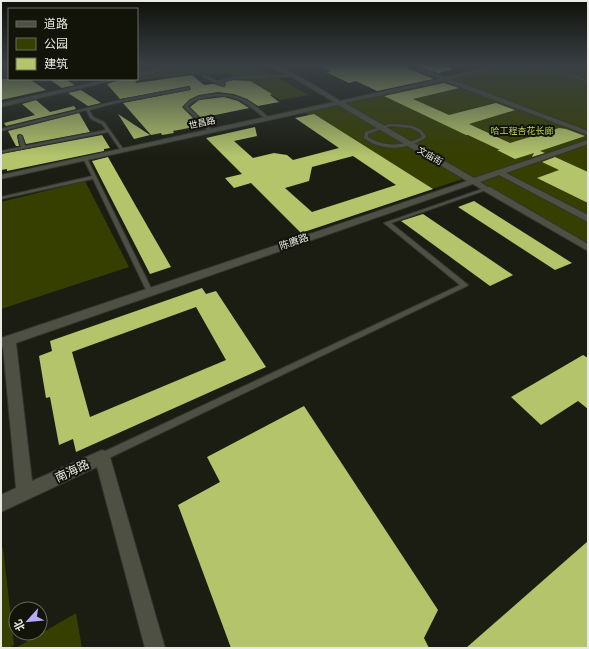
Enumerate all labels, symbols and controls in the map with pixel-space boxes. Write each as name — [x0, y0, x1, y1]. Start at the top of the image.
legend — [8, 8, 138, 80]
text: 道路 — [44, 17, 68, 31]
text: 公园 — [44, 37, 68, 51]
text: 建筑 — [44, 57, 68, 71]
street label: 世昌路 — [188, 115, 216, 131]
park label: 哈工程杏花长廊 — [490, 126, 554, 136]
street label: 文庙街 — [416, 145, 444, 167]
street label: 陈赓路 — [278, 231, 310, 253]
street label: 南海路 — [53, 457, 91, 485]
north arrow — [8, 601, 48, 641]
text: 北 — [11, 617, 28, 633]

